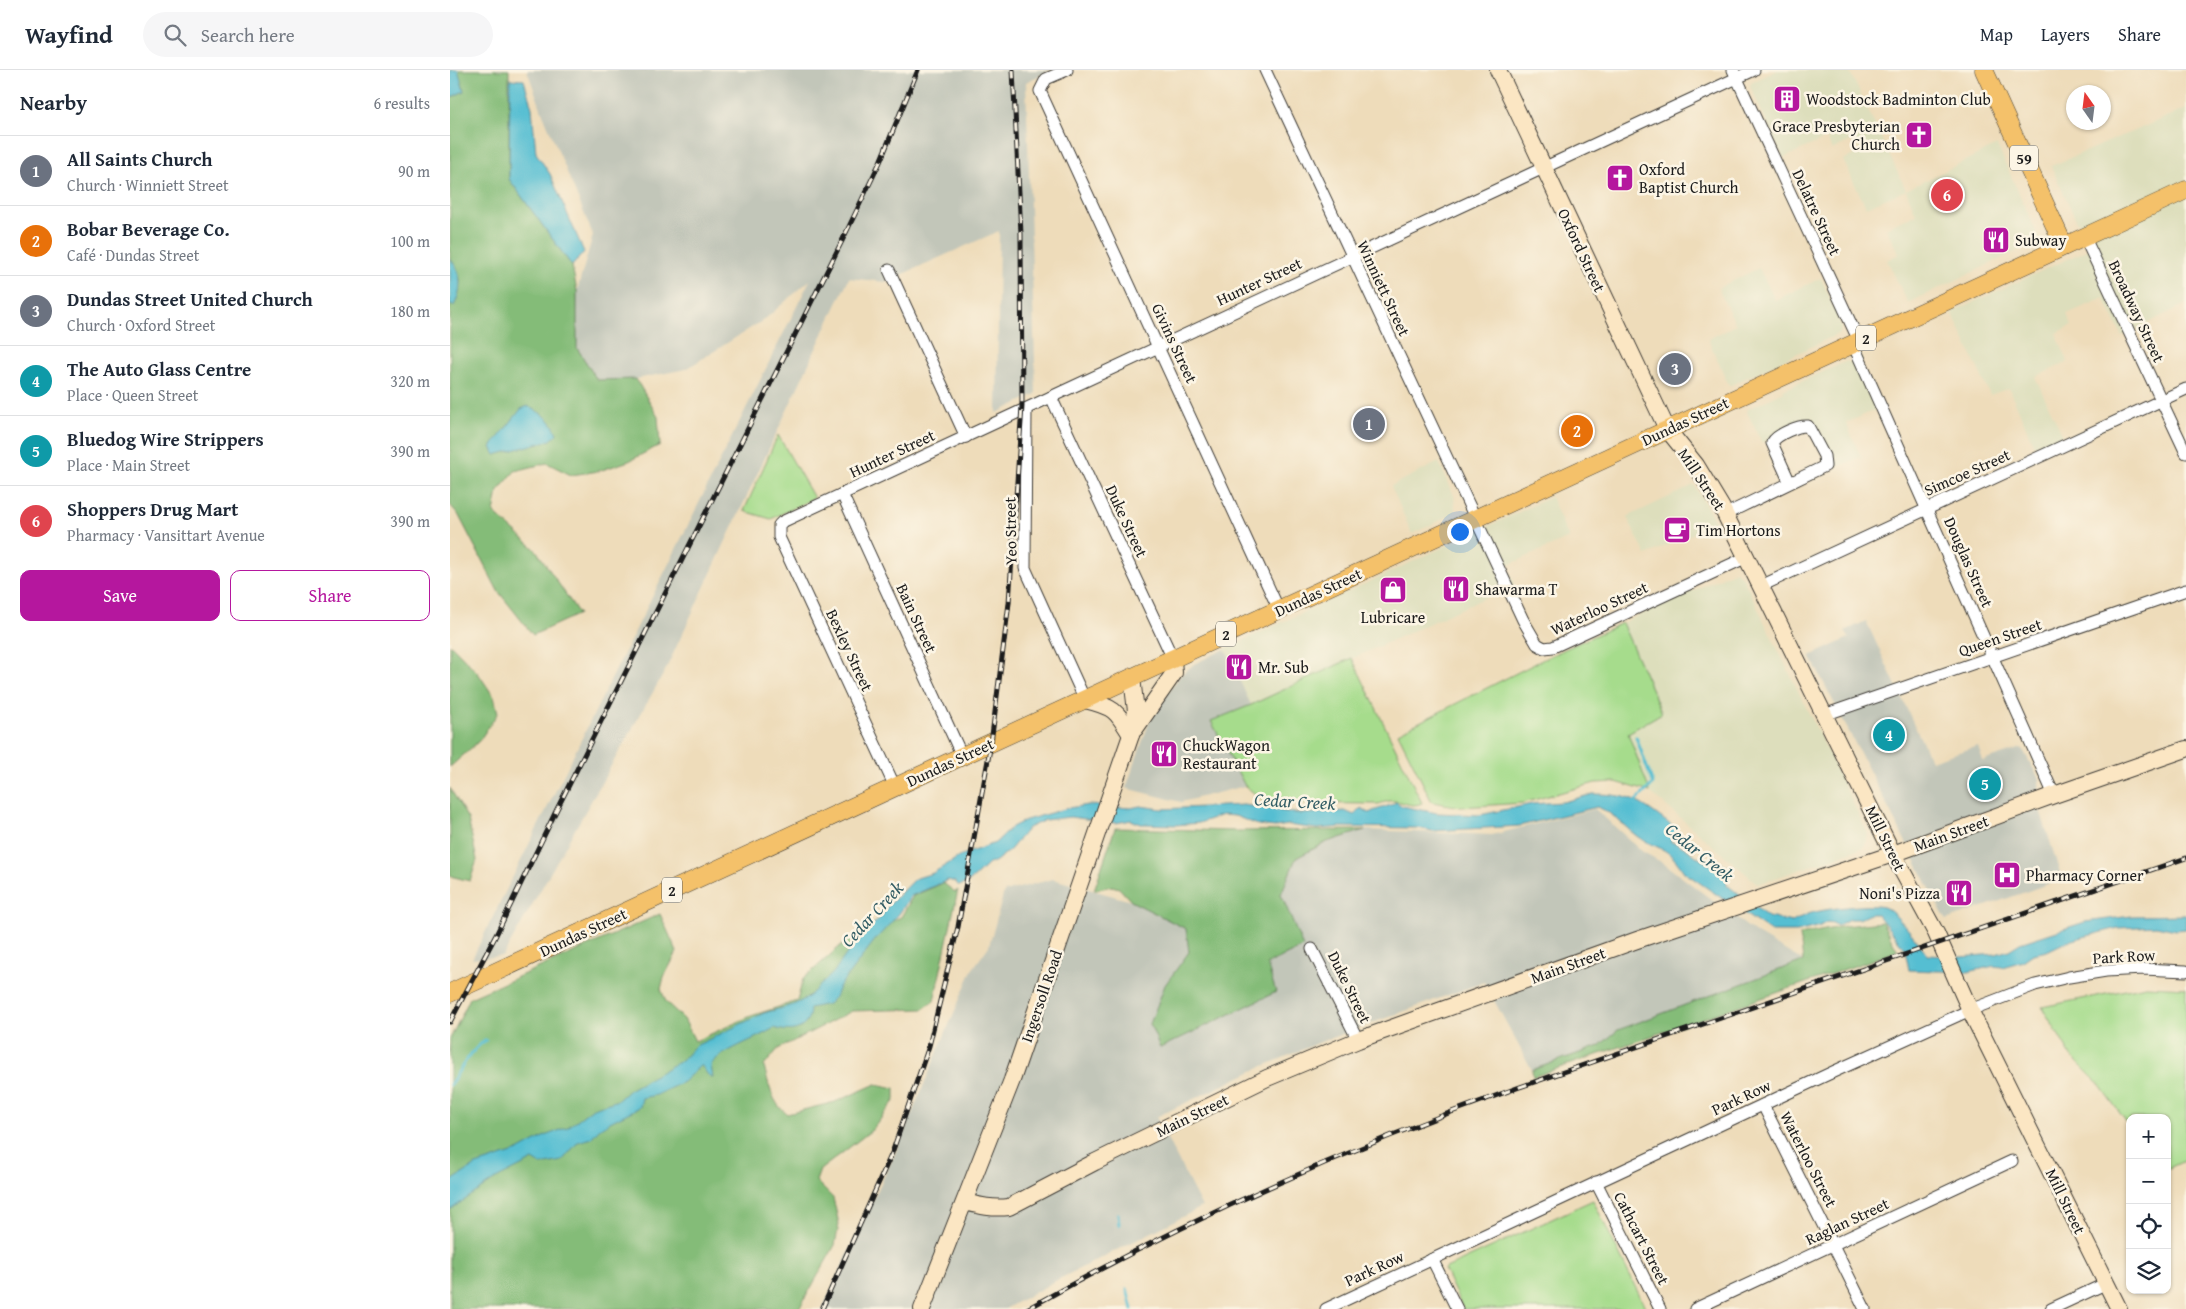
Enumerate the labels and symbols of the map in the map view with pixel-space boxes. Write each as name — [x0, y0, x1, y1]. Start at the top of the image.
building icon: Woodstock Badminton Club — [1772, 84, 1802, 114]
north arrow — [2066, 85, 2111, 130]
place label: Woodstock Badminton Club — [1806, 87, 1991, 111]
place label: Grace Presbyterian Church — [1773, 114, 1900, 156]
church icon: Grace Presbyterian Church — [1904, 120, 1934, 150]
road number: 59 — [2010, 146, 2038, 170]
place label: Oxford Baptist Church — [1639, 157, 1738, 199]
church icon: Oxford Baptist Church — [1605, 163, 1635, 193]
street label: Delatre Street — [1787, 165, 1848, 259]
pin: 6 — [1931, 176, 1963, 214]
street label: Oxford Street — [1552, 204, 1612, 296]
restaurant icon: Subway — [1981, 225, 2011, 255]
place label: Subway — [2015, 228, 2066, 252]
street label: Winniett Street — [1351, 236, 1417, 340]
street label: Hunter Street — [1212, 251, 1306, 311]
street label: Broadway Street — [2103, 256, 2171, 366]
street label: Givins Street — [1146, 299, 1204, 387]
road number: 2 — [1856, 326, 1876, 350]
pin: 3 — [1659, 350, 1691, 388]
street label: Dundas Street — [1637, 390, 1733, 452]
pin: 1 — [1353, 405, 1385, 443]
pin: 2 — [1561, 412, 1593, 450]
street label: Hunter Street — [845, 423, 939, 483]
street label: Simcoe Street — [1920, 442, 2014, 502]
street label: Mill Street — [1672, 443, 1732, 515]
street label: Duke Street — [1100, 481, 1154, 562]
street label: Yeo Street — [997, 496, 1023, 565]
street label: Douglas Street — [1938, 513, 2000, 611]
cafe icon: Tim Hortons — [1662, 515, 1692, 545]
place label: Tim Hortons — [1696, 518, 1781, 542]
your location — [1447, 519, 1473, 545]
street label: Dundas Street — [1270, 561, 1366, 623]
restaurant icon: Shawarma T — [1441, 574, 1471, 604]
shop icon: Lubricare — [1378, 575, 1408, 605]
street label: Waterloo Street — [1546, 575, 1652, 641]
place label: Shawarma T — [1475, 577, 1558, 601]
street label: Bain Street — [890, 579, 944, 657]
street label: Bexley Street — [820, 605, 880, 695]
place label: Lubricare — [1361, 605, 1425, 629]
street label: Queen Street — [1955, 611, 2045, 662]
road number: 2 — [1216, 622, 1236, 646]
restaurant icon: Mr. Sub — [1224, 652, 1254, 682]
place label: Mr. Sub — [1258, 655, 1309, 679]
pin: 4 — [1873, 716, 1905, 754]
street label: Dundas Street — [902, 731, 998, 793]
place label: ChuckWagon Restaurant — [1183, 733, 1270, 775]
restaurant icon: ChuckWagon Restaurant — [1149, 739, 1179, 769]
pin: 5 — [1969, 765, 2001, 803]
water label: Cedar Creek — [1254, 785, 1337, 817]
street label: Mill Street — [1860, 801, 1912, 875]
street label: Main Street — [1910, 808, 1992, 858]
water label: Cedar Creek — [1660, 816, 1741, 889]
hospital icon: Pharmacy Corner — [1992, 860, 2022, 890]
place label: Pharmacy Corner — [2026, 863, 2144, 887]
water label: Cedar Creek — [834, 875, 910, 953]
road number: 2 — [662, 878, 682, 902]
restaurant icon: Noni's Pizza — [1944, 878, 1974, 908]
place label: Noni's Pizza — [1859, 881, 1940, 905]
street label: Dundas Street — [535, 901, 631, 963]
street label: Main Street — [1527, 940, 1609, 990]
street label: Park Row — [2092, 942, 2157, 970]
street label: Ingersoll Road — [1014, 946, 1068, 1046]
street label: Duke Street — [1322, 947, 1378, 1027]
street label: Park Row — [1707, 1073, 1775, 1121]
street label: Main Street — [1152, 1087, 1233, 1143]
street label: Waterloo Street — [1774, 1107, 1844, 1212]
street label: Mill Street — [2040, 1164, 2092, 1238]
street label: Cathcart Street — [1608, 1187, 1676, 1289]
street label: Raglan Street — [1801, 1191, 1893, 1251]
street label: Park Row — [1340, 1244, 1408, 1292]

